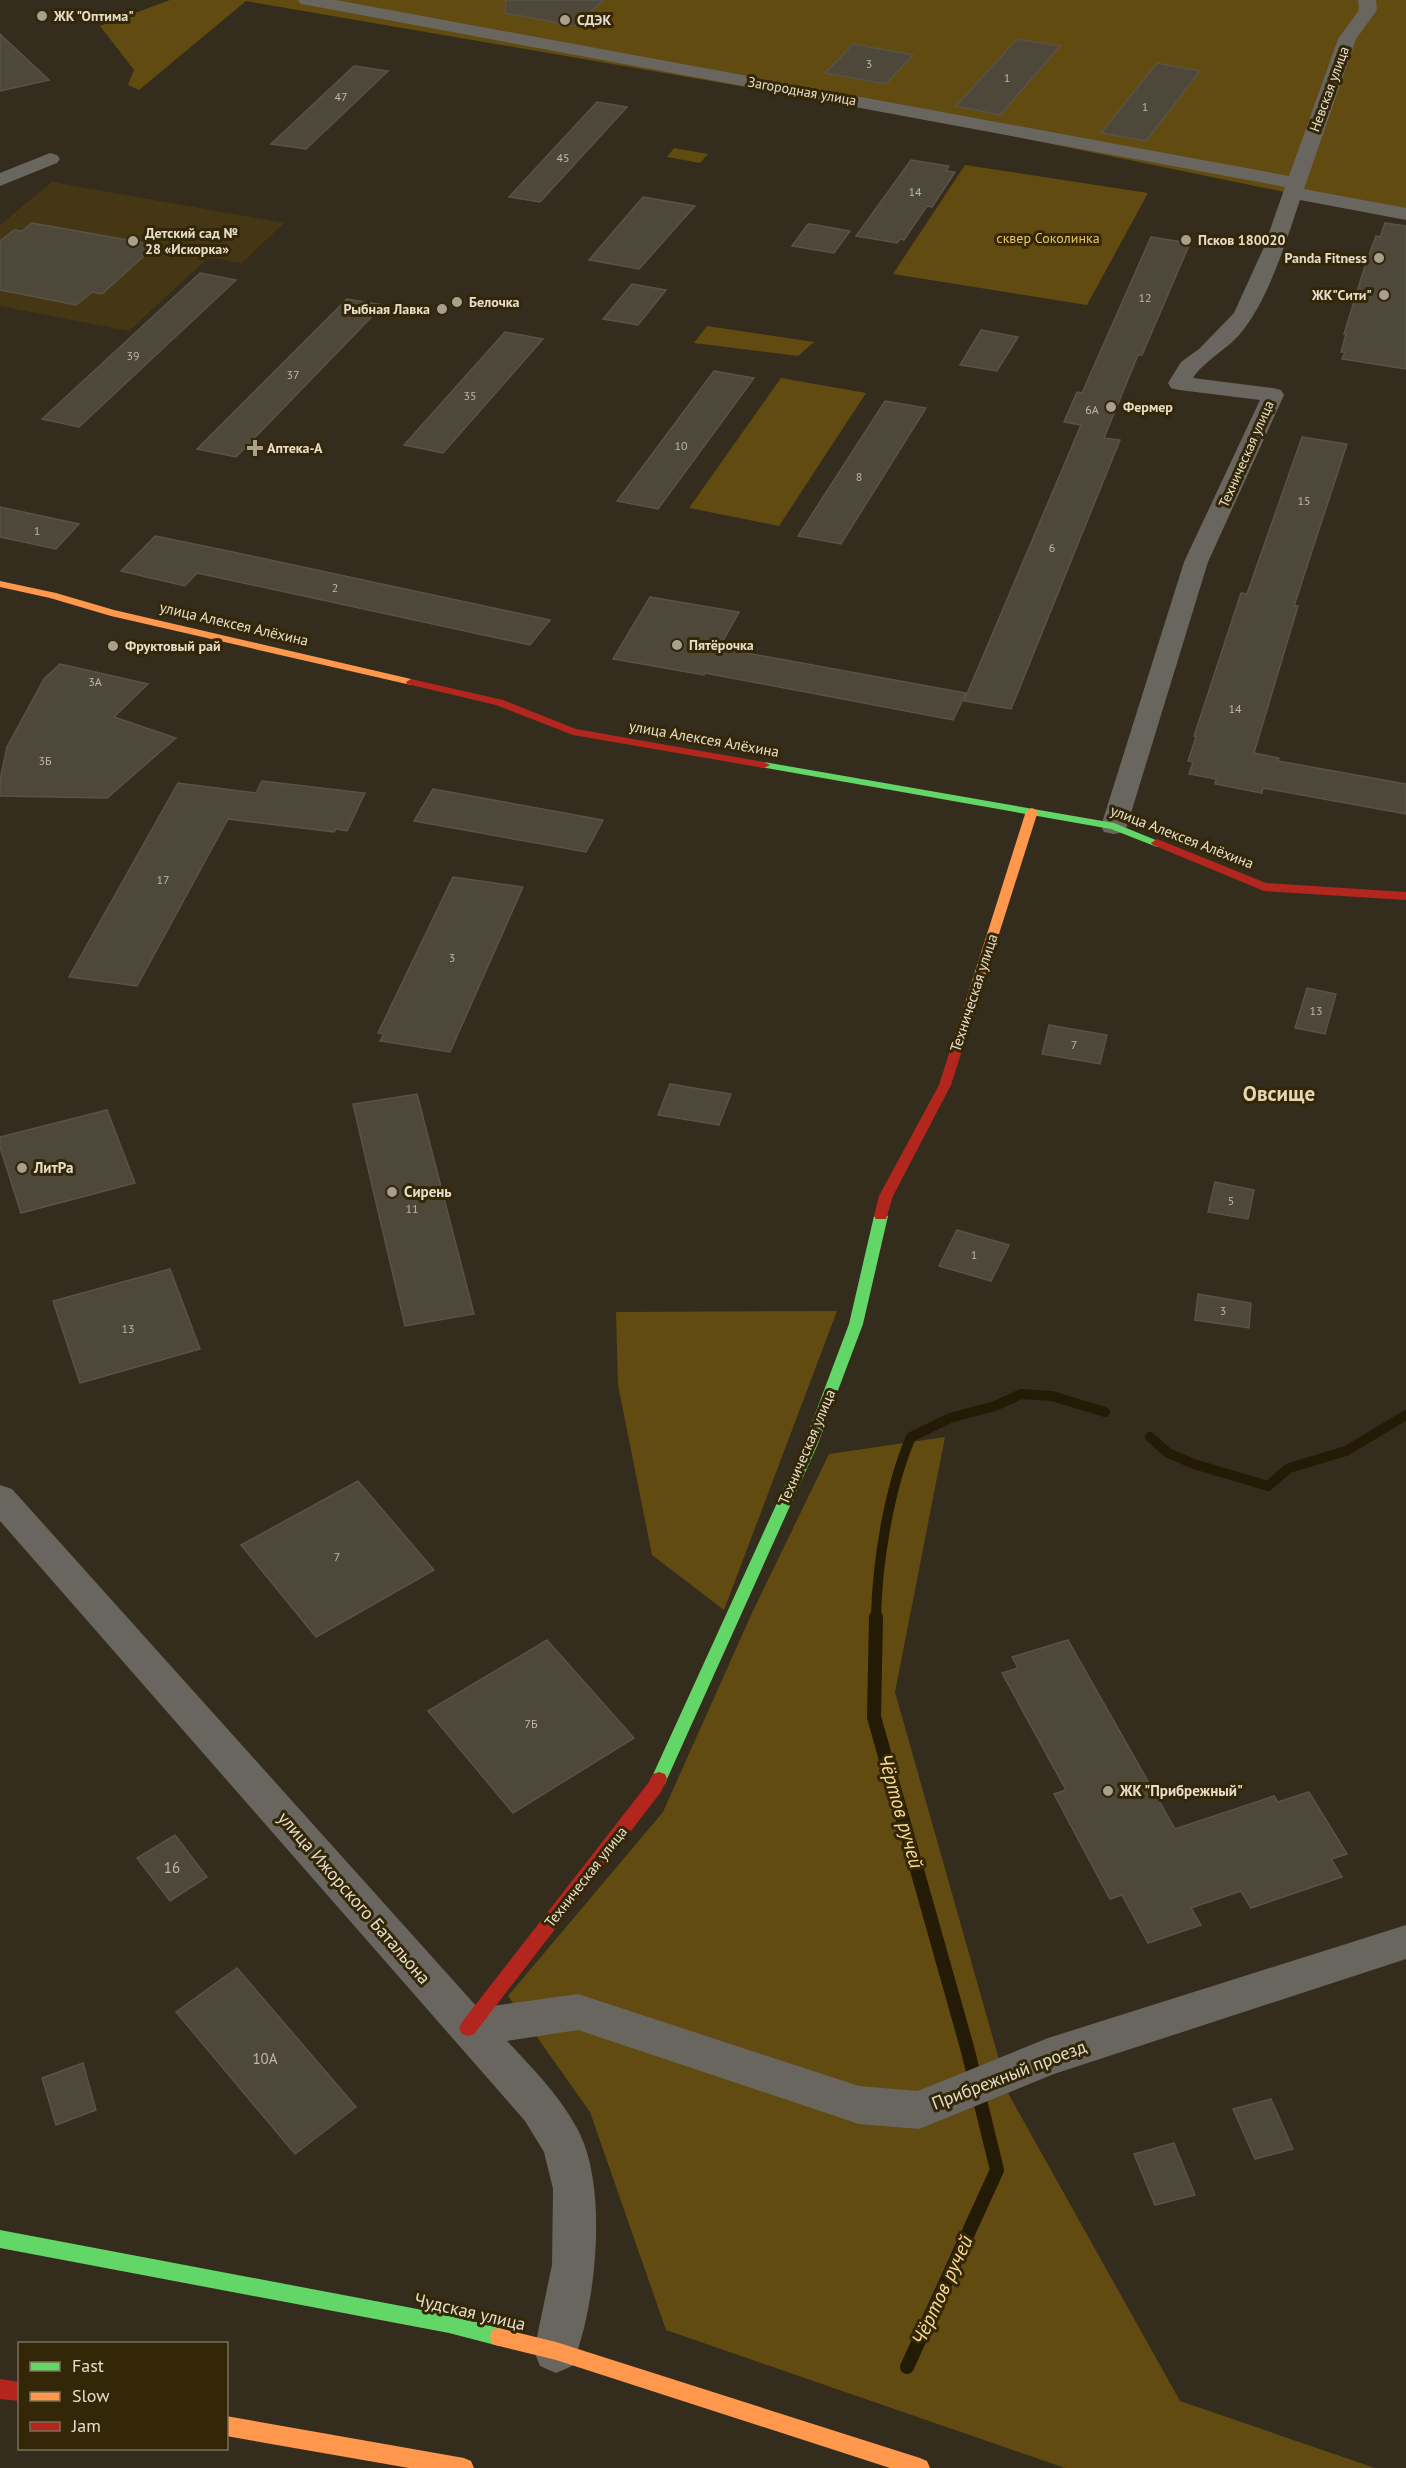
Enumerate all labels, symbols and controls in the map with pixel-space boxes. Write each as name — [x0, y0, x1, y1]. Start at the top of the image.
place label: ЖК "Оптима" — [53, 7, 134, 25]
marker: ЖК "Оптима" — [35, 9, 49, 23]
place label: СДЭК — [577, 11, 611, 29]
marker: СДЭК — [558, 13, 572, 27]
street label: Невская улица — [1305, 44, 1353, 134]
house number: 3 — [866, 56, 872, 71]
house number: 1 — [1004, 70, 1010, 85]
street label: Загородная улица — [746, 73, 858, 109]
house number: 47 — [334, 89, 348, 104]
house number: 1 — [1142, 99, 1148, 114]
house number: 45 — [556, 150, 570, 165]
house number: 14 — [908, 184, 922, 199]
place label: Детский сад № 28 «Искорка» — [145, 224, 238, 258]
park label: сквер Соколинка — [996, 229, 1100, 247]
place label: Псков 180020 — [1198, 231, 1285, 249]
marker: Псков 180020 — [1179, 233, 1193, 247]
marker: Детский сад № 28 «Искорка» — [126, 234, 140, 248]
place label: Panda Fitness — [1284, 249, 1367, 267]
marker: Panda Fitness — [1372, 251, 1386, 265]
place label: ЖК"Сити" — [1311, 286, 1372, 304]
marker: ЖК"Сити" — [1377, 288, 1391, 302]
house number: 12 — [1138, 290, 1152, 305]
place label: Белочка — [469, 293, 520, 311]
marker: Белочка — [450, 295, 464, 309]
place label: Рыбная Лавка — [344, 300, 430, 318]
marker: Рыбная Лавка — [435, 302, 449, 316]
house number: 39 — [126, 348, 140, 363]
house number: 37 — [286, 367, 300, 382]
house number: 35 — [463, 388, 477, 403]
place label: Фермер — [1123, 398, 1173, 416]
street label: Техническая улица — [1214, 398, 1278, 510]
marker: Фермер — [1104, 400, 1118, 414]
house number: 6А — [1085, 402, 1099, 417]
house number: 10 — [674, 438, 688, 453]
place label: Аптека-А — [267, 439, 323, 457]
marker: Аптека-А — [248, 441, 262, 455]
house number: 8 — [856, 469, 862, 484]
house number: 15 — [1297, 493, 1311, 508]
house number: 1 — [34, 523, 40, 538]
house number: 6 — [1049, 540, 1055, 555]
house number: 2 — [332, 580, 338, 595]
street label: улица Алексея Алёхина — [158, 597, 310, 650]
place label: Пятёрочка — [689, 636, 754, 654]
place label: Фруктовый рай — [125, 637, 221, 655]
marker: Пятёрочка — [670, 638, 684, 652]
marker: Фруктовый рай — [106, 639, 120, 653]
house number: 3А — [88, 674, 102, 689]
house number: 14 — [1228, 701, 1242, 716]
street label: улица Алексея Алёхина — [627, 716, 781, 761]
house number: 3Б — [38, 753, 52, 768]
street label: улица Алексея Алёхина — [1108, 800, 1257, 873]
house number: 17 — [156, 872, 170, 887]
street label: Техническая улица — [945, 931, 1002, 1054]
house number: 3 — [449, 950, 455, 965]
house number: 13 — [1309, 1003, 1323, 1018]
house number: 7 — [1071, 1037, 1077, 1052]
district label: Овсище — [1243, 1080, 1315, 1107]
place label: ЛитРа — [33, 1158, 73, 1177]
marker: ЛитРа — [15, 1161, 29, 1175]
place label: Сирень — [404, 1182, 452, 1201]
marker: Сирень — [385, 1185, 399, 1199]
house number: 5 — [1228, 1193, 1234, 1208]
house number: 11 — [405, 1201, 419, 1216]
house number: 1 — [971, 1247, 977, 1262]
house number: 3 — [1220, 1303, 1226, 1318]
house number: 13 — [121, 1321, 135, 1336]
street label: Техническая улица — [774, 1386, 839, 1507]
house number: 7 — [334, 1549, 340, 1564]
house number: 7Б — [524, 1716, 538, 1731]
water label: Чёртов ручей — [872, 1751, 930, 1871]
place label: ЖК "Прибрежный" — [1119, 1781, 1243, 1800]
marker: ЖК "Прибрежный" — [1101, 1784, 1115, 1798]
street label: улица Ижорского Батальона — [273, 1807, 436, 1989]
street label: Техническая улица — [540, 1822, 631, 1931]
house number: 16 — [164, 1858, 180, 1877]
street label: Прибрежный проезд — [928, 2034, 1090, 2115]
house number: 10А — [252, 2049, 278, 2068]
water label: Чёртов ручей — [905, 2231, 979, 2349]
street label: Чудская улица — [412, 2288, 528, 2335]
legend — [18, 2342, 228, 2450]
text: Fast — [72, 2354, 104, 2377]
text: Slow — [72, 2384, 110, 2407]
text: Jam — [71, 2414, 101, 2437]

